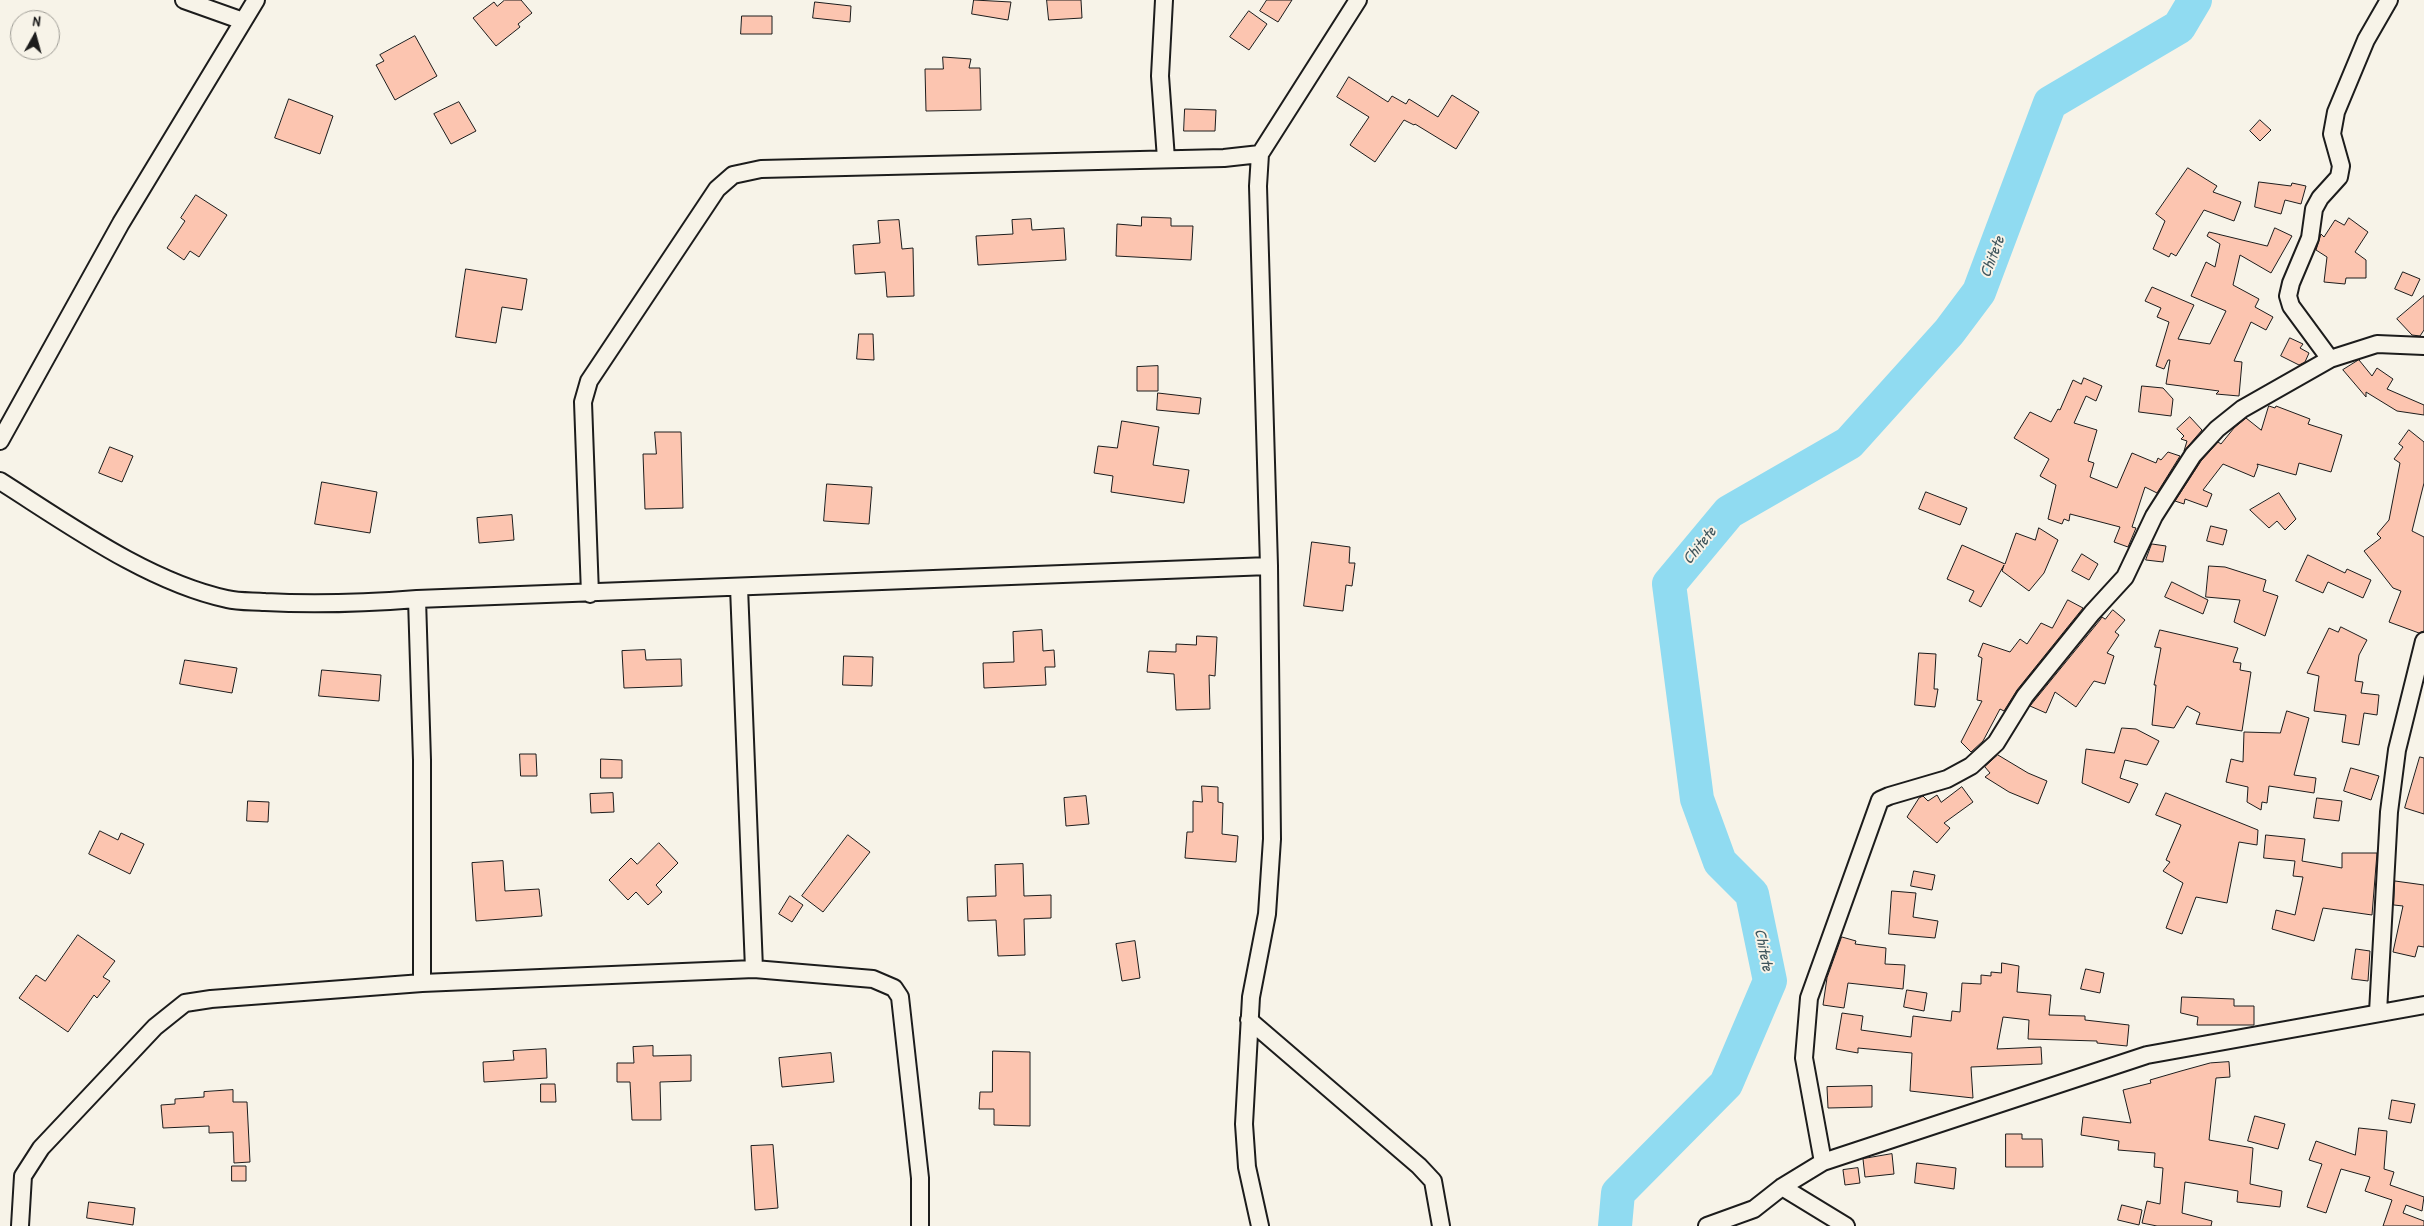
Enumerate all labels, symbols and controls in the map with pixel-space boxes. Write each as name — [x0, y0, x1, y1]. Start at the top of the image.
north arrow — [10, 10, 60, 60]
text: N — [32, 11, 42, 30]
water label: Chitete — [1976, 234, 2010, 280]
water label: Chitete — [1679, 523, 1721, 569]
water label: Chitete — [1749, 927, 1777, 973]

